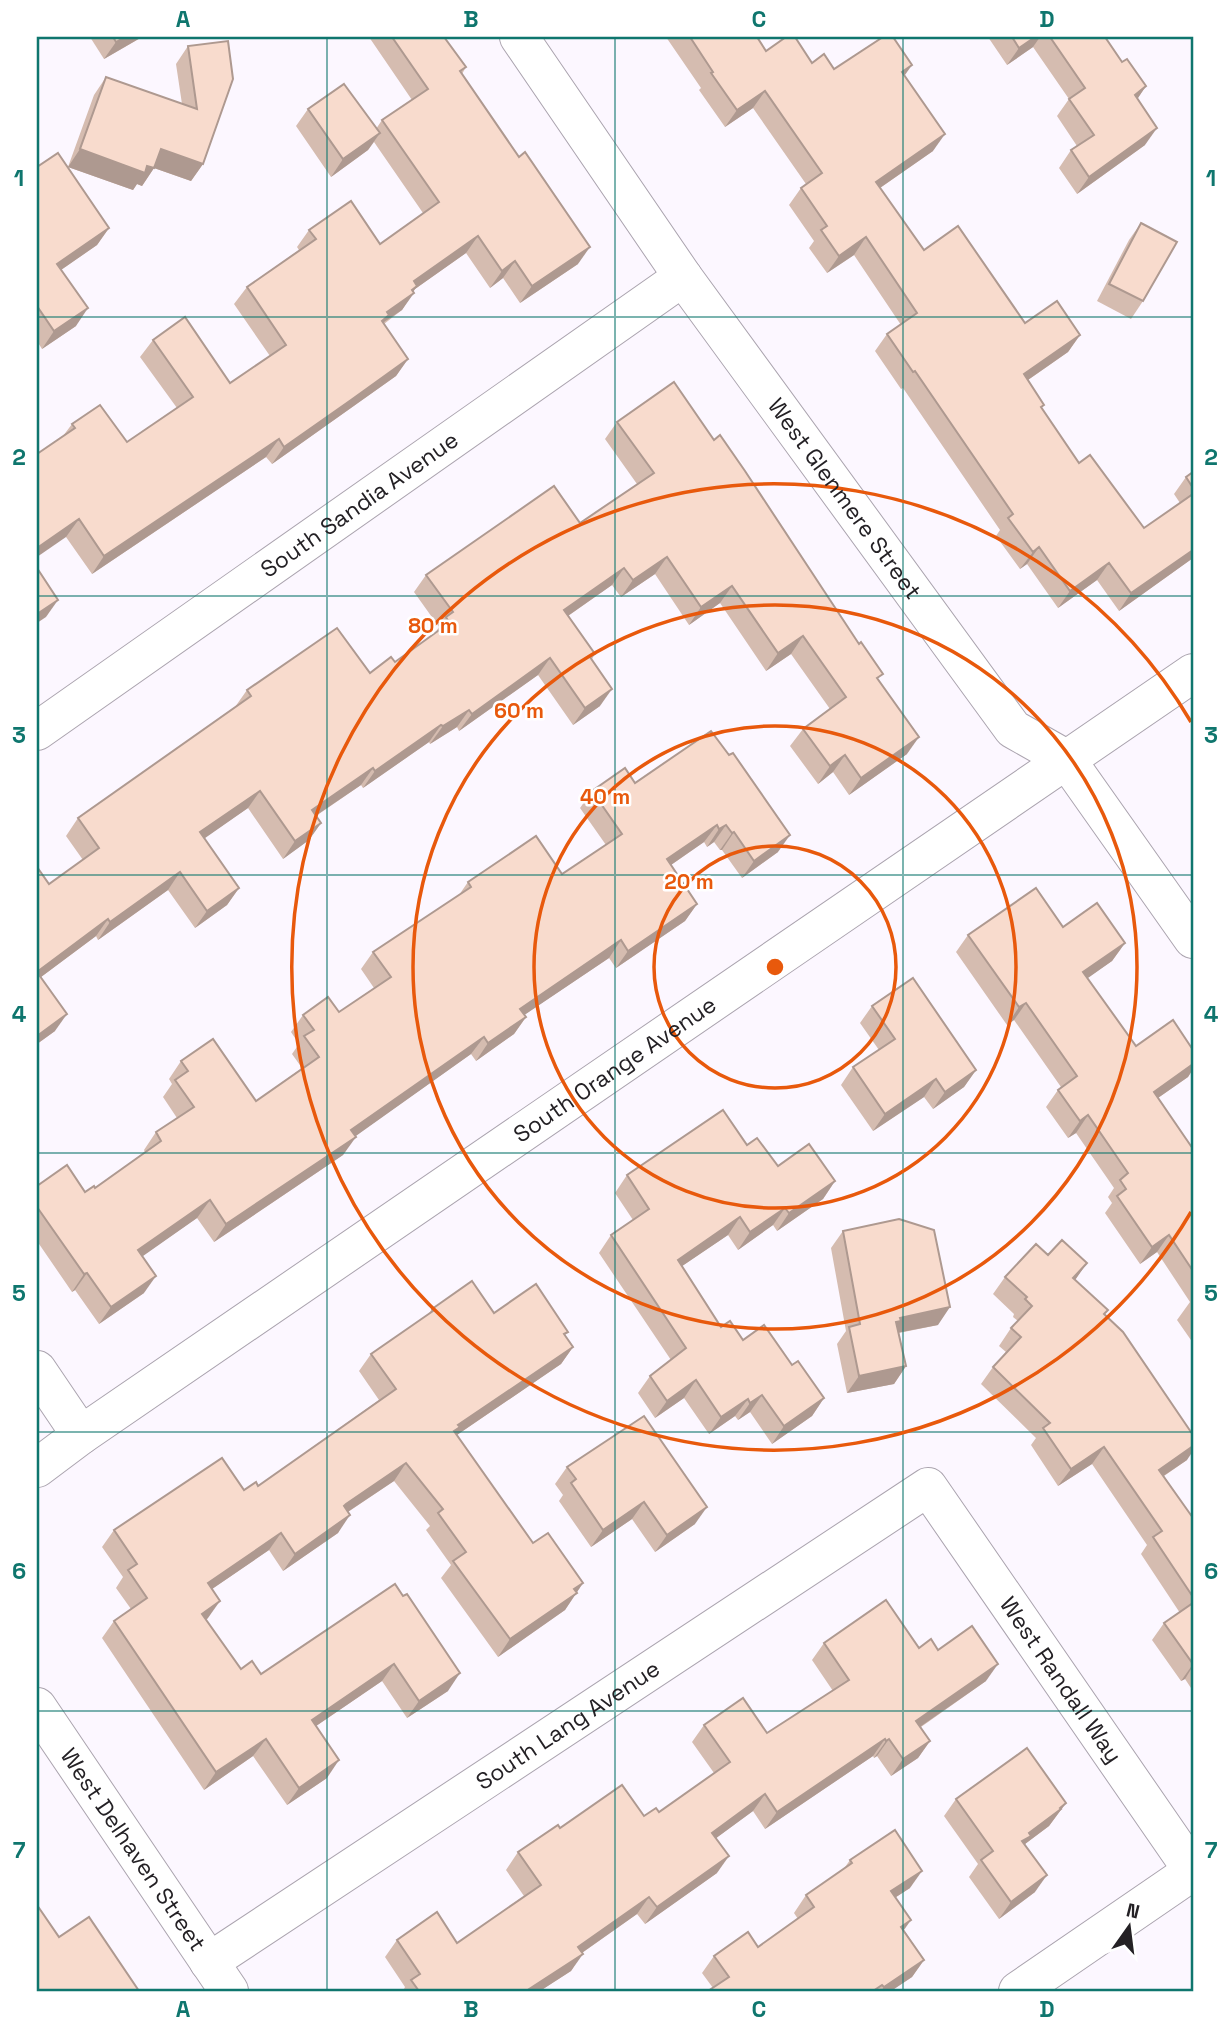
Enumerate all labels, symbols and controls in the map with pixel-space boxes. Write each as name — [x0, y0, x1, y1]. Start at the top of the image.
text: A — [176, 4, 191, 34]
text: B — [463, 4, 479, 34]
text: C — [752, 4, 766, 34]
text: D — [1039, 4, 1055, 34]
text: 1 — [14, 163, 24, 193]
text: 1 — [1206, 163, 1216, 193]
street label: West Glenmere Street — [761, 392, 928, 605]
street label: South Sandia Avenue — [255, 425, 464, 584]
text: 2 — [12, 442, 26, 472]
text: 2 — [1204, 442, 1218, 472]
text: 80 m — [408, 612, 458, 639]
text: 60 m — [494, 697, 544, 724]
text: 3 — [12, 720, 26, 750]
text: 3 — [1204, 720, 1218, 750]
text: 40 m — [580, 783, 630, 810]
text: 20 m — [664, 868, 714, 895]
centre of rings — [763, 955, 787, 979]
street label: South Orange Avenue — [508, 989, 722, 1149]
text: 4 — [12, 999, 27, 1029]
text: 4 — [1204, 999, 1219, 1029]
text: 5 — [12, 1278, 26, 1308]
text: 5 — [1204, 1278, 1218, 1308]
text: 6 — [12, 1556, 26, 1586]
text: 6 — [1204, 1556, 1218, 1586]
street label: West Randall Way — [993, 1591, 1129, 1769]
street label: South Lang Avenue — [470, 1653, 666, 1797]
street label: West Delhaven Street — [54, 1742, 213, 1957]
text: 7 — [13, 1835, 26, 1865]
text: 7 — [1205, 1835, 1218, 1865]
north arrow — [1094, 1892, 1164, 1962]
text: N — [1124, 1897, 1142, 1925]
text: A — [176, 1994, 191, 2024]
text: B — [463, 1994, 479, 2024]
text: C — [752, 1994, 766, 2024]
text: D — [1039, 1994, 1055, 2024]

